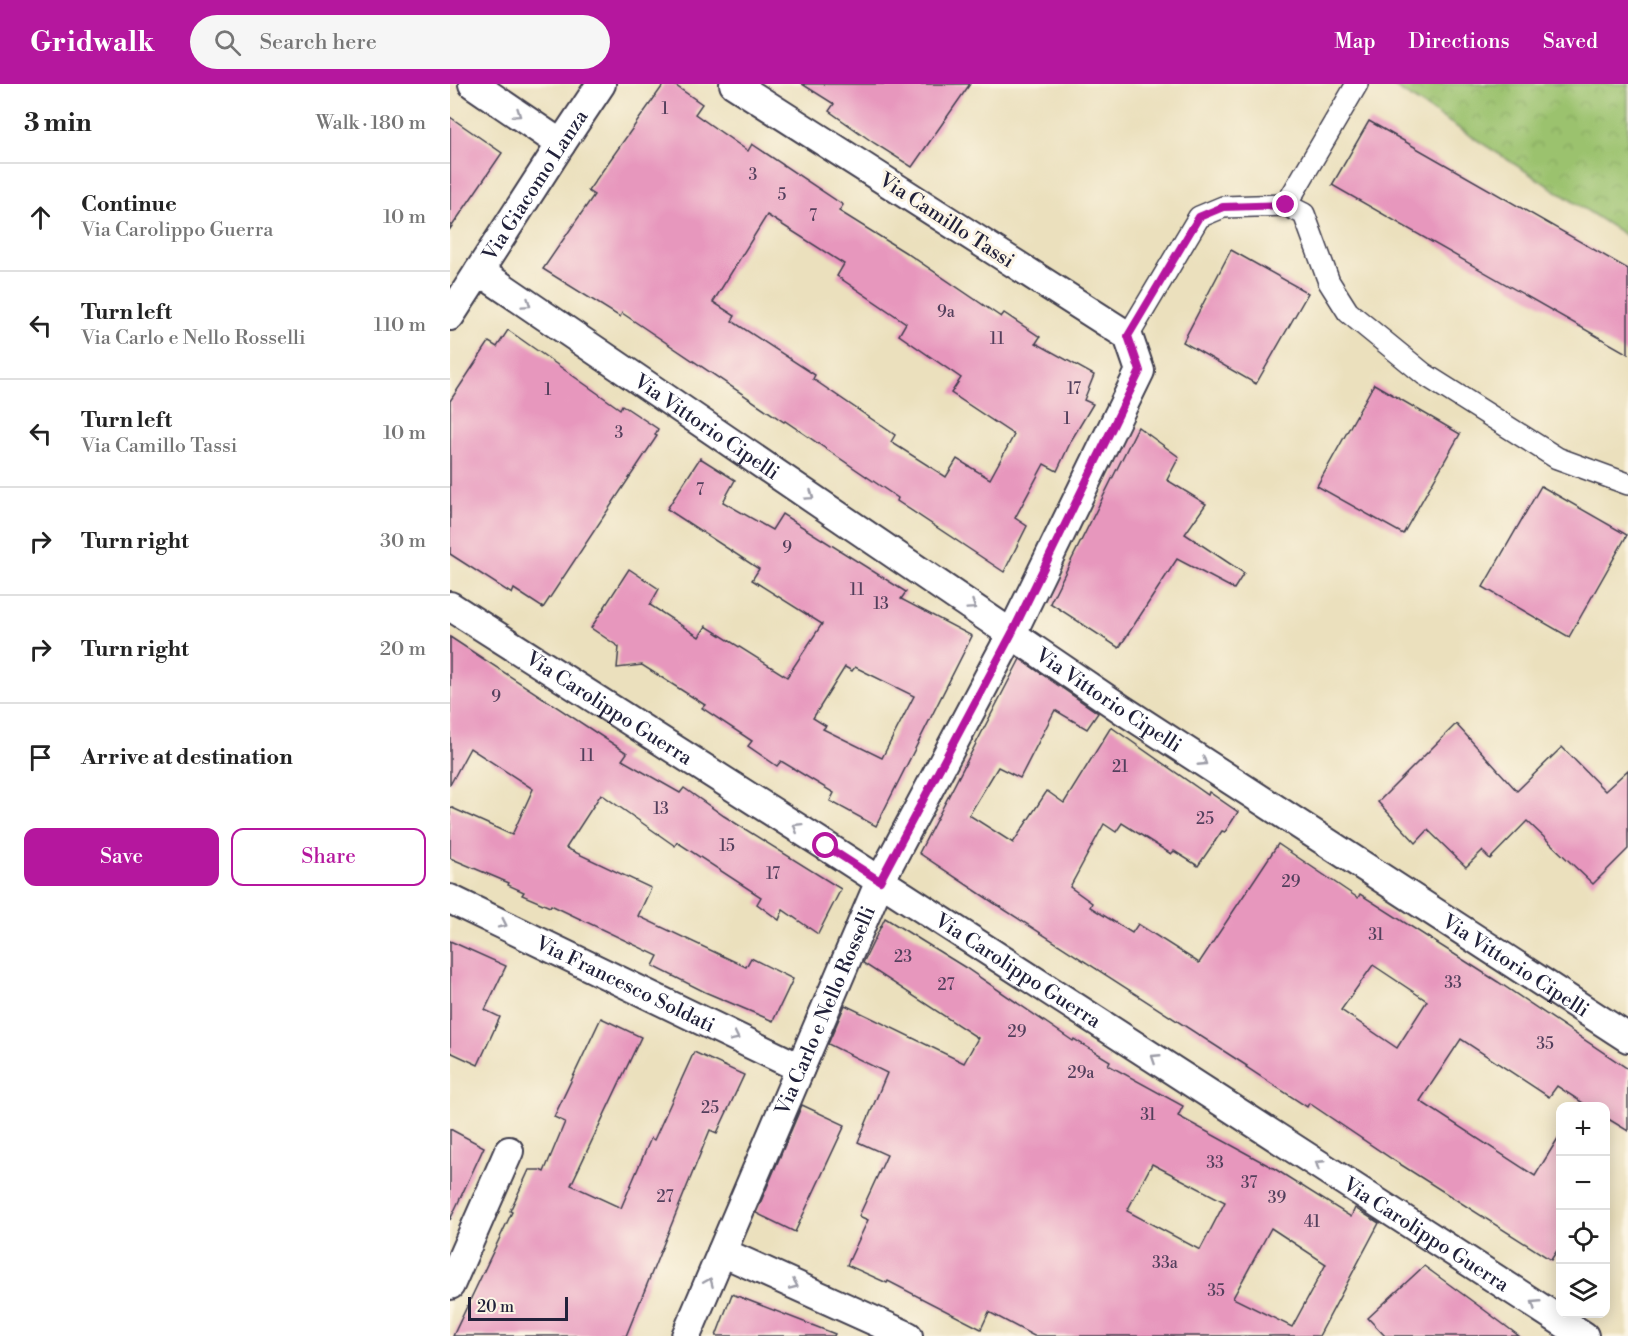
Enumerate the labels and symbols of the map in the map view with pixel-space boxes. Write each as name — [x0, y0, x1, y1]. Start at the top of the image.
house number: 1 — [662, 99, 669, 119]
street label: Via Giacomo Lanza — [477, 105, 595, 267]
one-way arrow — [510, 107, 521, 118]
house number: 3 — [749, 165, 758, 185]
street label: Via Camillo Tassi — [873, 168, 1019, 275]
house number: 5 — [778, 185, 787, 205]
route end — [1272, 191, 1298, 217]
house number: 7 — [809, 206, 817, 226]
one-way arrow — [520, 297, 531, 308]
house number: 9a — [937, 302, 956, 322]
house number: 11 — [990, 329, 1004, 349]
street label: Via Vittorio Cipelli — [628, 369, 784, 486]
house number: 17 — [1067, 379, 1081, 399]
house number: 1 — [545, 380, 552, 400]
house number: 1 — [1064, 409, 1071, 429]
house number: 3 — [615, 423, 624, 443]
house number: 7 — [696, 480, 704, 500]
one-way arrow — [804, 489, 815, 500]
house number: 9 — [782, 538, 792, 558]
house number: 11 — [850, 580, 864, 600]
house number: 13 — [873, 594, 889, 614]
one-way arrow — [965, 598, 976, 609]
street label: Via Vittorio Cipelli — [1030, 643, 1186, 759]
street label: Via Carolippo Guerra — [520, 646, 697, 772]
house number: 9 — [491, 687, 501, 707]
house number: 11 — [580, 746, 594, 766]
one-way arrow — [1197, 754, 1207, 766]
house number: 21 — [1112, 757, 1128, 777]
house number: 13 — [653, 799, 669, 819]
house number: 25 — [1196, 809, 1214, 829]
one-way arrow — [793, 823, 803, 835]
route start — [812, 832, 838, 858]
house number: 15 — [719, 836, 735, 856]
house number: 17 — [766, 864, 780, 884]
house number: 29 — [1282, 872, 1301, 892]
street label: Via Carlo e Nello Rosselli — [770, 902, 882, 1120]
street label: Via Carolippo Guerra — [929, 908, 1106, 1035]
street label: Via Vittorio Cipelli — [1436, 909, 1594, 1024]
one-way arrow — [496, 917, 507, 929]
house number: 31 — [1368, 925, 1384, 945]
street label: Via Francesco Soldati — [530, 931, 719, 1039]
house number: 23 — [894, 947, 912, 967]
house number: 33 — [1444, 973, 1462, 993]
house number: 27 — [937, 975, 955, 995]
house number: 29 — [1008, 1022, 1027, 1042]
one-way arrow — [729, 1029, 740, 1041]
house number: 35 — [1536, 1034, 1554, 1054]
one-way arrow — [1151, 1054, 1161, 1066]
house number: 29a — [1068, 1063, 1095, 1083]
house number: 25 — [701, 1098, 719, 1118]
house number: 31 — [1140, 1105, 1156, 1125]
house number: 33 — [1206, 1153, 1224, 1173]
one-way arrow — [1314, 1161, 1325, 1172]
street label: Via Carolippo Guerra — [1337, 1172, 1514, 1299]
house number: 37 — [1241, 1173, 1257, 1193]
house number: 27 — [656, 1187, 674, 1207]
house number: 39 — [1268, 1188, 1287, 1208]
house number: 41 — [1304, 1212, 1320, 1232]
house number: 33a — [1152, 1253, 1179, 1273]
one-way arrow — [788, 1277, 799, 1289]
one-way arrow — [702, 1278, 714, 1289]
house number: 35 — [1207, 1281, 1225, 1301]
scale bar — [468, 1294, 568, 1322]
one-way arrow — [1531, 1300, 1541, 1312]

